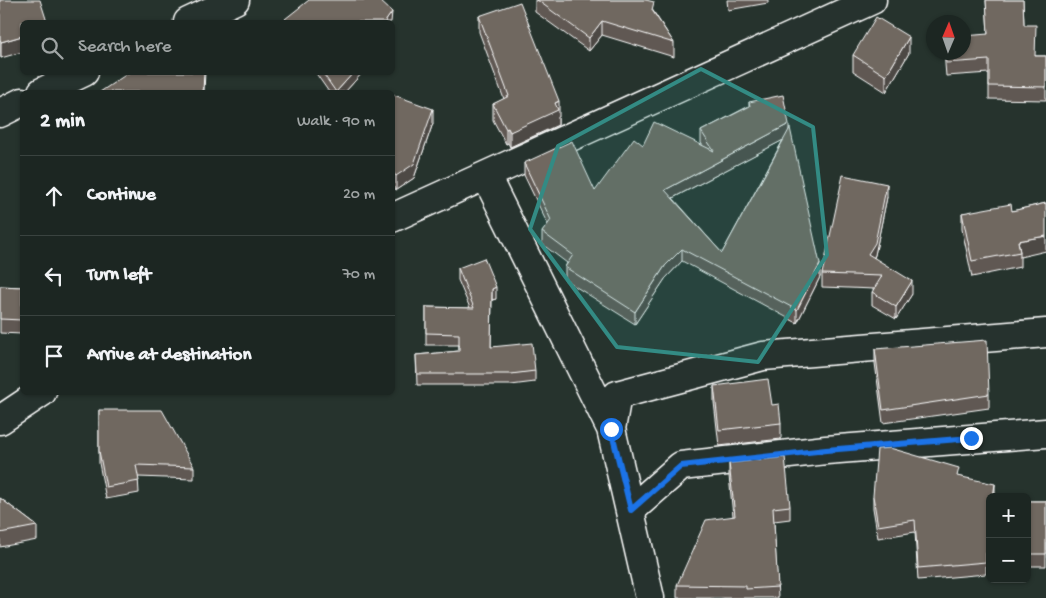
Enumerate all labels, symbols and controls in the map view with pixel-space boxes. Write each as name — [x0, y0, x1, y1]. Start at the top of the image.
north arrow — [926, 15, 971, 60]
search box — [20, 20, 395, 75]
icon: search — [38, 34, 66, 62]
text: Search here — [78, 36, 172, 59]
text: 2 min — [40, 110, 85, 135]
text: Walk · 90 m — [297, 113, 375, 132]
icon: ahead — [40, 182, 68, 210]
text: Continue — [87, 184, 156, 207]
text: 20 m — [343, 186, 375, 205]
icon: left — [40, 262, 68, 290]
text: Turn left — [87, 264, 151, 287]
text: 70 m — [342, 266, 375, 285]
icon: arrive — [40, 342, 68, 370]
text: Arrive at destination — [87, 344, 251, 367]
route start — [600, 418, 623, 441]
route end — [960, 427, 983, 450]
map controls — [986, 493, 1031, 583]
button: + — [986, 493, 1031, 538]
button: − — [986, 538, 1031, 583]

